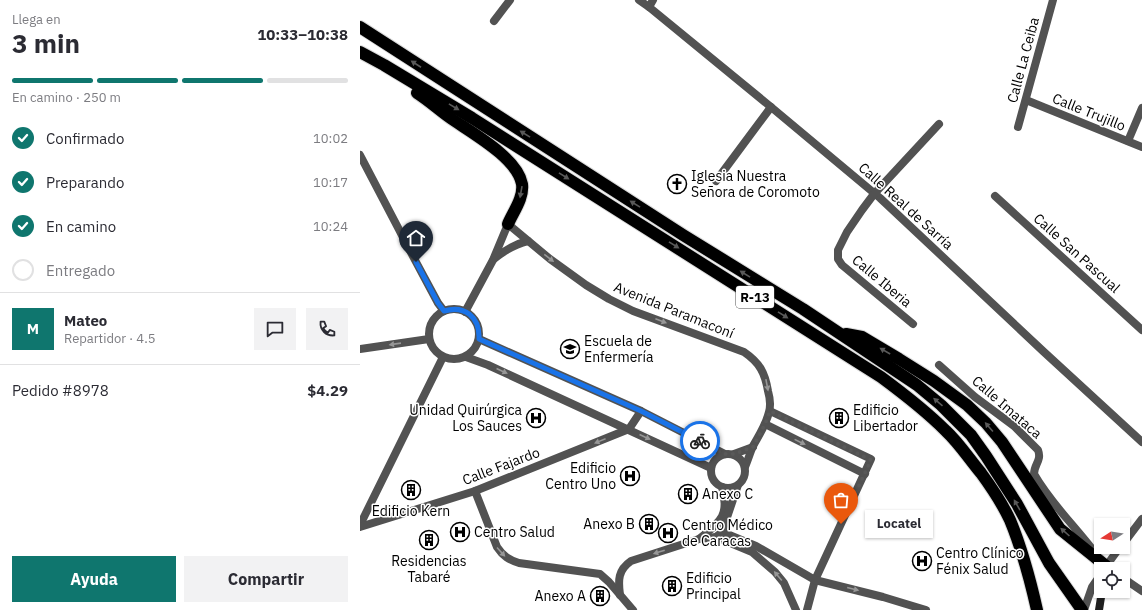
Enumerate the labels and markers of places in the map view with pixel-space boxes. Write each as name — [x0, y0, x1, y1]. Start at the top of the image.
place label: Iglesia Nuestra Señora de Coromoto — [691, 167, 820, 201]
church icon: Iglesia Nuestra Señora de Coromoto — [666, 173, 688, 195]
pin — [399, 221, 433, 262]
place label: Escuela de Enfermería — [584, 332, 654, 366]
school or university icon: Escuela de Enfermería — [559, 338, 581, 360]
place label: Unidad Quirúrgica Los Sauces — [409, 401, 523, 435]
place label: Edificio Libertador — [853, 401, 918, 435]
hospital icon: Unidad Quirúrgica Los Sauces — [525, 407, 547, 429]
building icon: Edificio Libertador — [828, 407, 850, 429]
place label: Edificio Centro Uno — [545, 459, 616, 493]
hospital icon: Edificio Centro Uno — [619, 465, 641, 487]
building icon: Edificio Kern — [400, 479, 422, 501]
building icon: Anexo C — [677, 483, 699, 505]
pin — [824, 483, 858, 524]
place label: Anexo C — [702, 485, 754, 503]
place label: Edificio Kern — [372, 502, 450, 520]
callout: Locatel — [865, 510, 933, 538]
building icon: Anexo B — [638, 513, 660, 535]
place label: Anexo B — [583, 515, 635, 533]
place label: Centro Médico de Caracas — [682, 516, 773, 550]
hospital icon: Centro Salud — [449, 521, 471, 543]
hospital icon: Centro Médico de Caracas — [657, 522, 679, 544]
place label: Centro Salud — [474, 523, 555, 541]
building icon: Residencias Tabaré — [418, 529, 440, 551]
place label: Centro Clínico Fénix Salud — [936, 544, 1024, 578]
hospital icon: Centro Clínico Fénix Salud — [911, 550, 933, 572]
place label: Residencias Tabaré — [391, 552, 467, 586]
place label: Edificio Principal — [686, 569, 741, 603]
building icon: Edificio Principal — [661, 575, 683, 597]
building icon: Anexo A — [589, 585, 611, 607]
place label: Anexo A — [535, 587, 586, 605]

